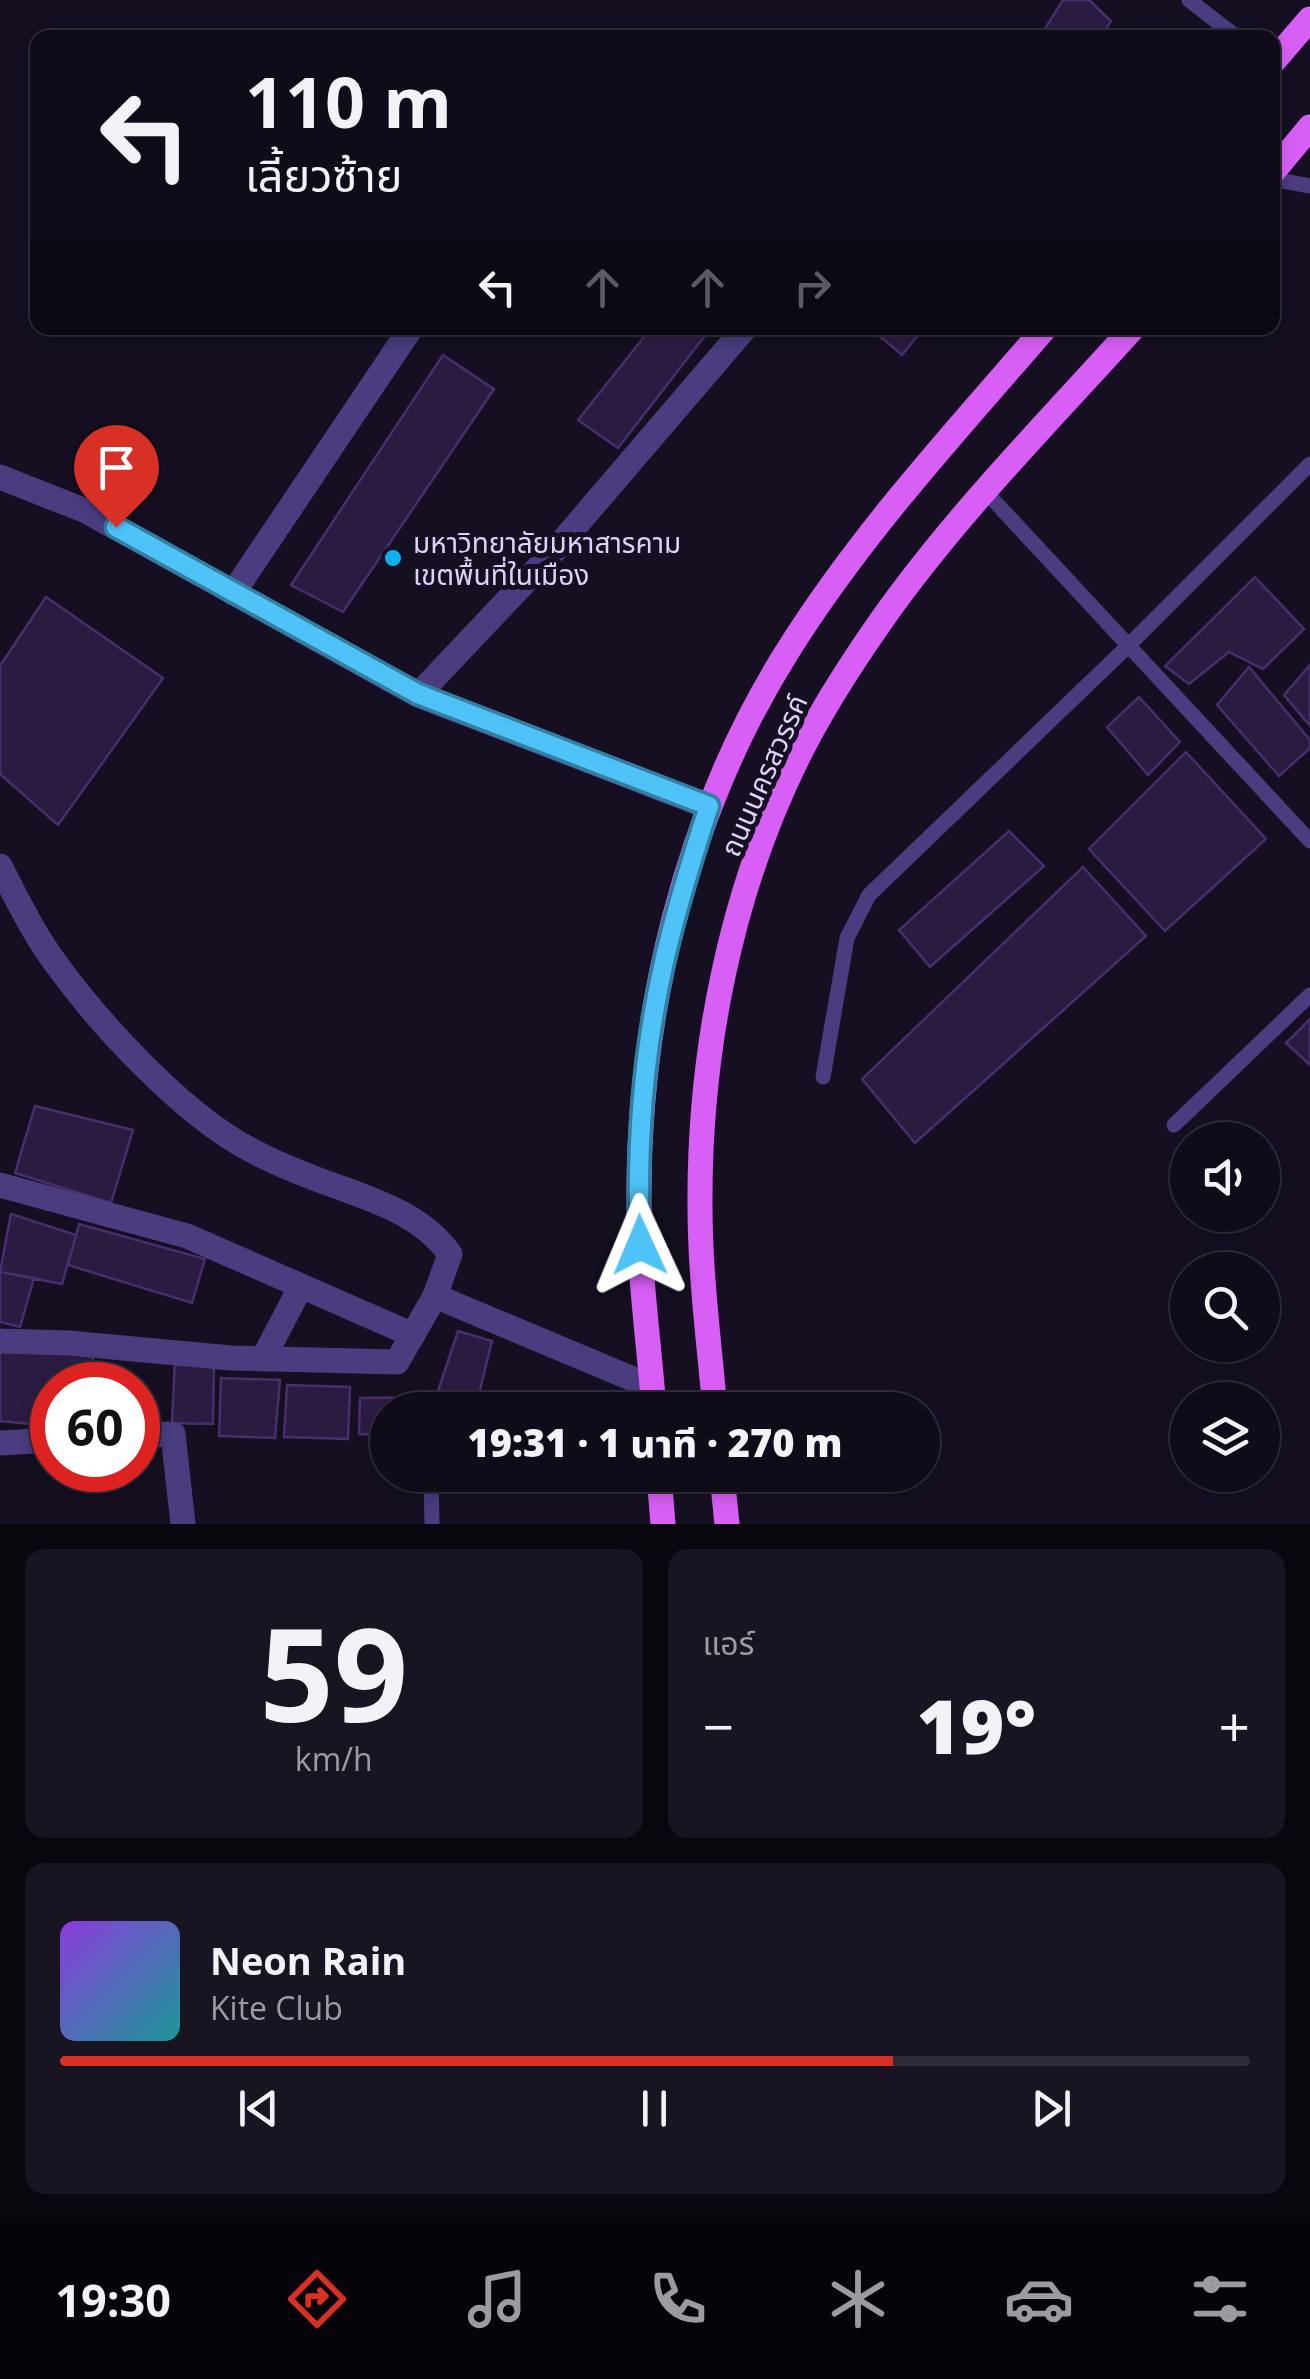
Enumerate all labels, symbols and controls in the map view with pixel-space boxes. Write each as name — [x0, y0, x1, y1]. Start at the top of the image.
text: 110 m — [245, 53, 452, 149]
icon: left — [80, 70, 210, 200]
text: เลี้ยวซ้าย — [245, 144, 402, 205]
icon: left — [470, 260, 525, 315]
icon: ahead — [575, 260, 630, 315]
icon: ahead — [680, 260, 735, 315]
icon: right — [785, 260, 840, 315]
pin — [74, 425, 159, 528]
icon: arrive — [89, 440, 144, 495]
place label: มหาวิทยาลัยมหาสารคาม เขตพื้นที่ในเมือง — [413, 523, 681, 593]
marker: มหาวิทยาลัยมหาสารคาม เขตพื้นที่ในเมือง — [382, 547, 404, 569]
street label: ถนนนครสวรรค์ — [710, 688, 816, 862]
map controls — [1170, 1122, 1280, 1492]
button: sound — [1170, 1122, 1280, 1232]
position arrow — [588, 1193, 692, 1297]
button: search — [1170, 1252, 1280, 1362]
speed limit sign: 60 — [30, 1362, 160, 1492]
button: layers — [1170, 1382, 1280, 1492]
text: 19:31 · 1 นาที · 270 m — [468, 1416, 842, 1468]
text: 59 — [259, 1583, 408, 1760]
text: แอร์ — [703, 1621, 754, 1664]
text: 19° — [916, 1674, 1036, 1776]
text: − — [703, 1688, 734, 1763]
text: + — [1219, 1688, 1250, 1763]
text: km/h — [295, 1737, 373, 1780]
text: Neon Rain — [210, 1934, 406, 1986]
text: Kite Club — [210, 1986, 343, 2029]
icon: previous — [231, 2081, 286, 2136]
icon: pause — [627, 2081, 682, 2136]
icon: next — [1024, 2081, 1079, 2136]
icon: directions — [282, 2264, 352, 2334]
icon: music — [462, 2264, 532, 2334]
icon: phone — [643, 2264, 713, 2334]
icon: climate — [823, 2264, 893, 2334]
icon: car — [1004, 2264, 1074, 2334]
icon: filters — [1185, 2264, 1255, 2334]
text: 19:30 — [55, 2269, 171, 2330]

